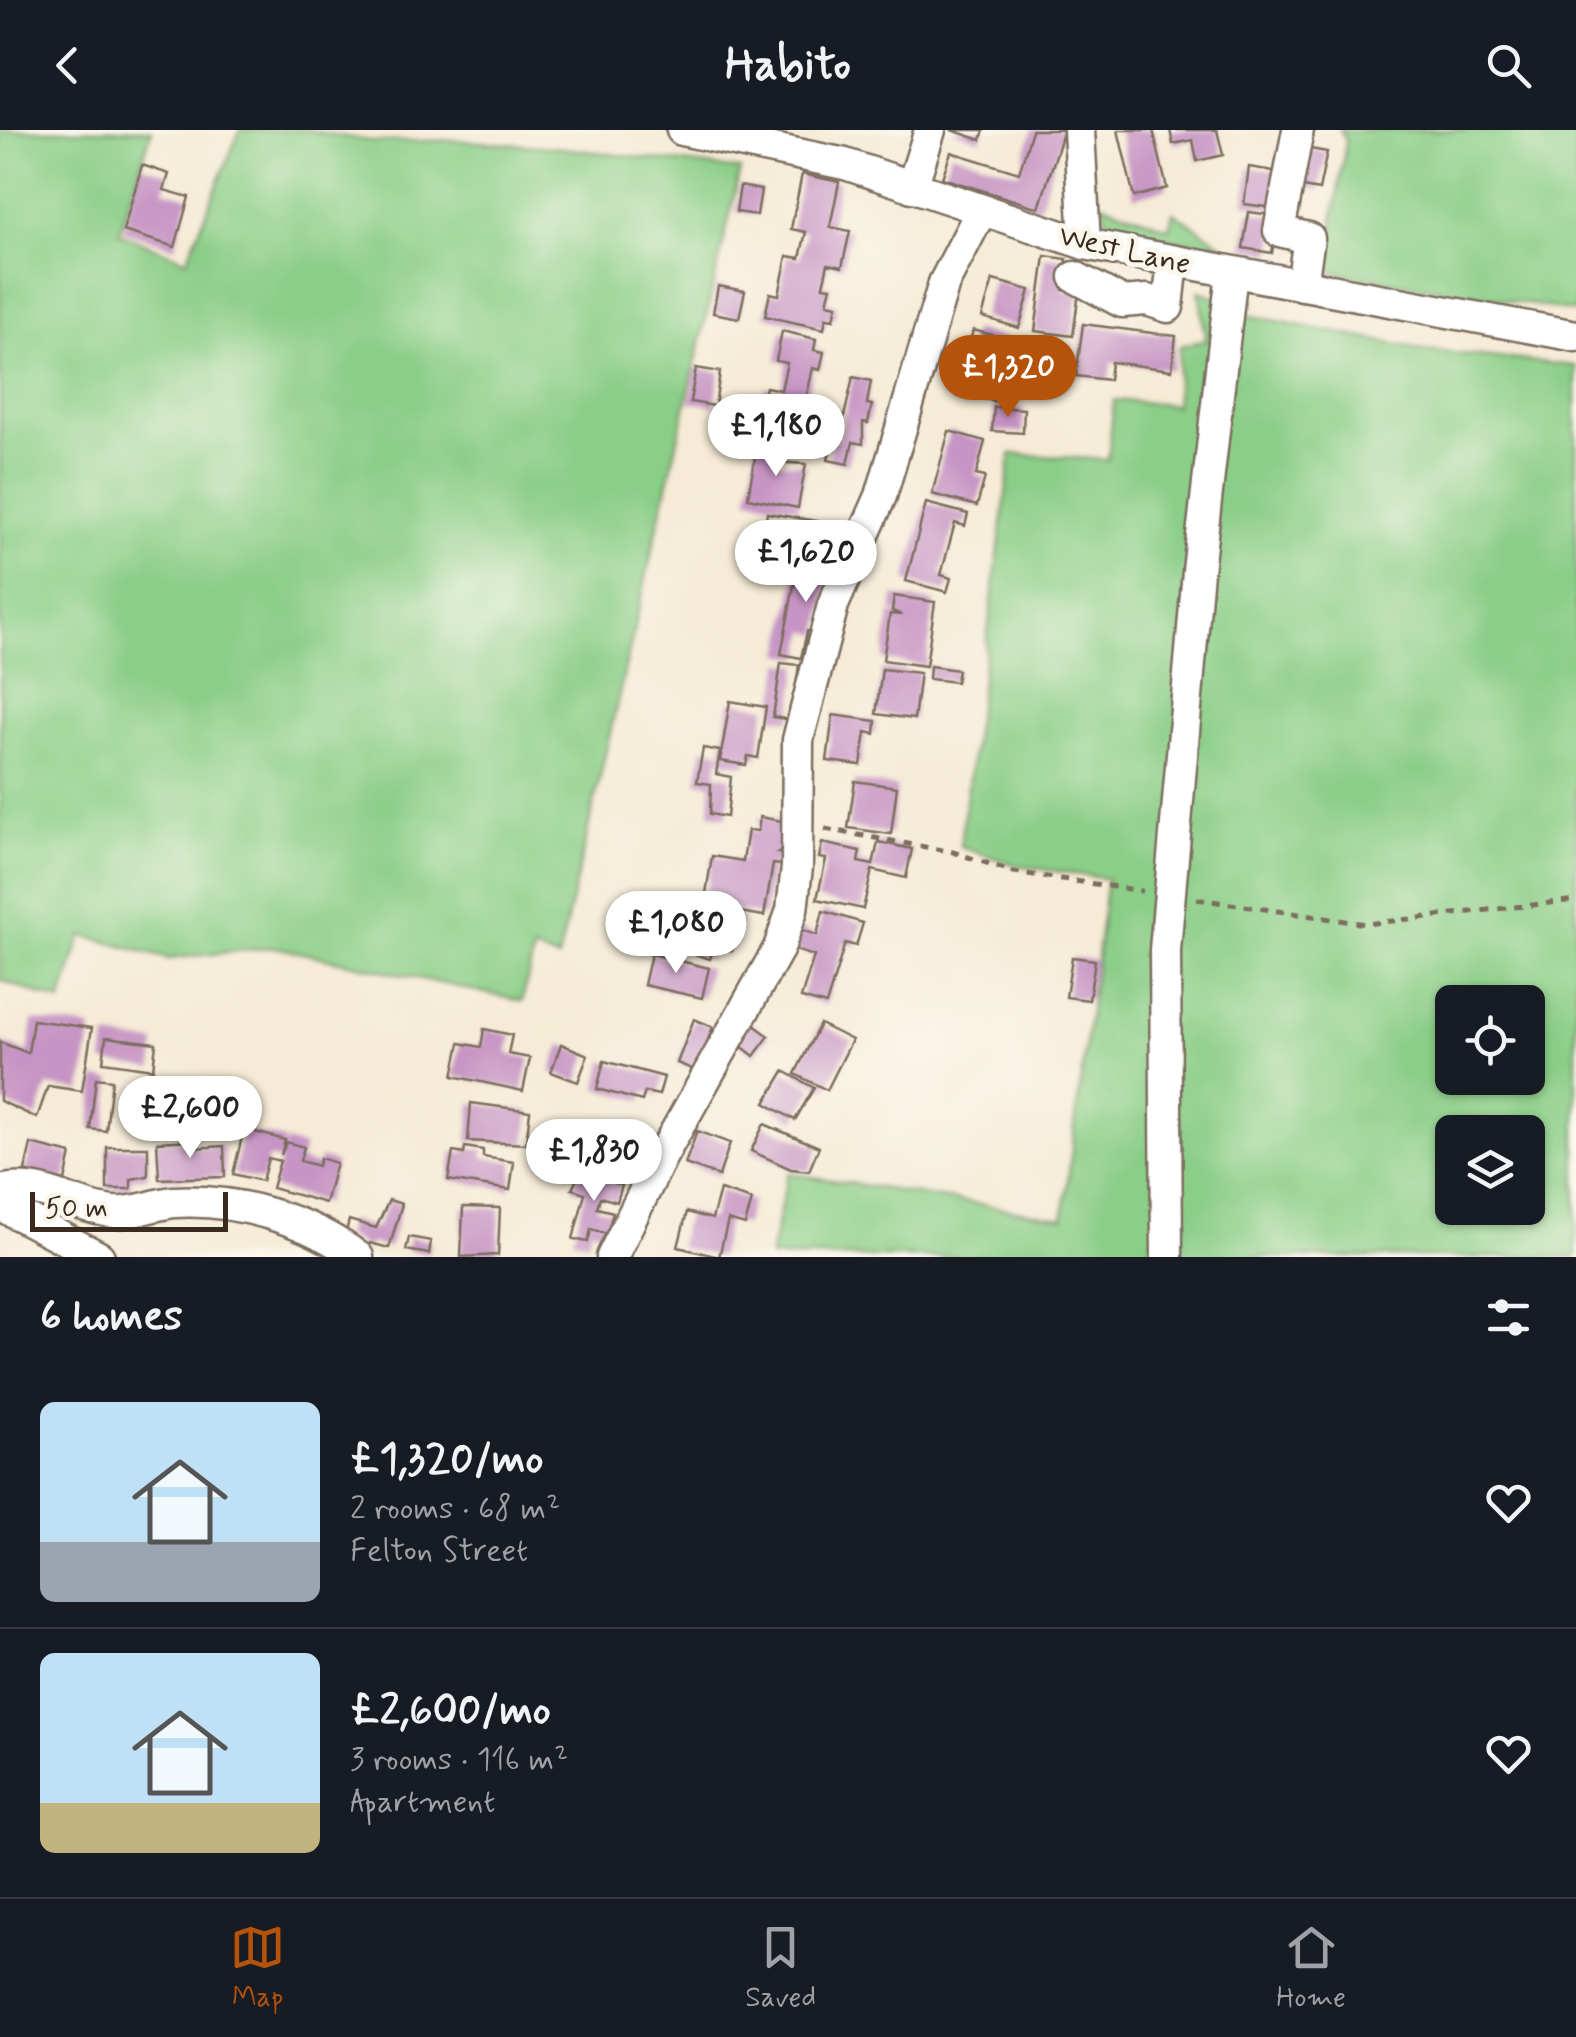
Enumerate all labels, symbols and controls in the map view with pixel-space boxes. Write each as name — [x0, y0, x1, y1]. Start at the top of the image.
text: Habito — [725, 36, 851, 95]
icon: back — [40, 38, 95, 93]
icon: search — [1481, 38, 1536, 93]
street label: West Lane — [1055, 216, 1194, 285]
pin: £1,320 — [927, 335, 1089, 420]
text: £1,320 — [961, 346, 1055, 388]
pin: £1,180 — [695, 394, 857, 479]
text: £1,180 — [730, 405, 822, 447]
pin: £1,620 — [725, 520, 887, 605]
text: £1,620 — [757, 531, 855, 573]
pin: £1,080 — [595, 891, 757, 976]
text: £1,080 — [627, 902, 725, 944]
map controls — [1435, 985, 1545, 1225]
button: locate — [1435, 985, 1545, 1095]
pin: £2,600 — [109, 1076, 271, 1161]
text: £2,600 — [140, 1087, 240, 1129]
button: layers — [1435, 1115, 1545, 1225]
pin: £1,830 — [513, 1119, 675, 1204]
text: £1,830 — [548, 1130, 640, 1172]
scale bar — [30, 1187, 228, 1232]
text: 50 m — [45, 1191, 108, 1228]
text: 6 homes — [40, 1290, 183, 1345]
icon: filters — [1481, 1290, 1536, 1345]
text: £1,320/mo — [350, 1433, 543, 1488]
icon: home — [120, 1442, 240, 1562]
icon: heart — [1481, 1475, 1536, 1530]
text: 2 rooms · 68 m² — [350, 1488, 560, 1530]
text: Felton Street — [350, 1530, 528, 1572]
text: £2,600/mo — [350, 1684, 551, 1739]
icon: home — [120, 1693, 240, 1813]
icon: heart — [1481, 1726, 1536, 1781]
text: 3 rooms · 116 m² — [350, 1739, 568, 1781]
text: Apartment — [350, 1781, 495, 1823]
tab: Map — [230, 1920, 285, 2017]
tab: Saved — [745, 1920, 816, 2017]
tab: Home — [1276, 1920, 1346, 2017]

